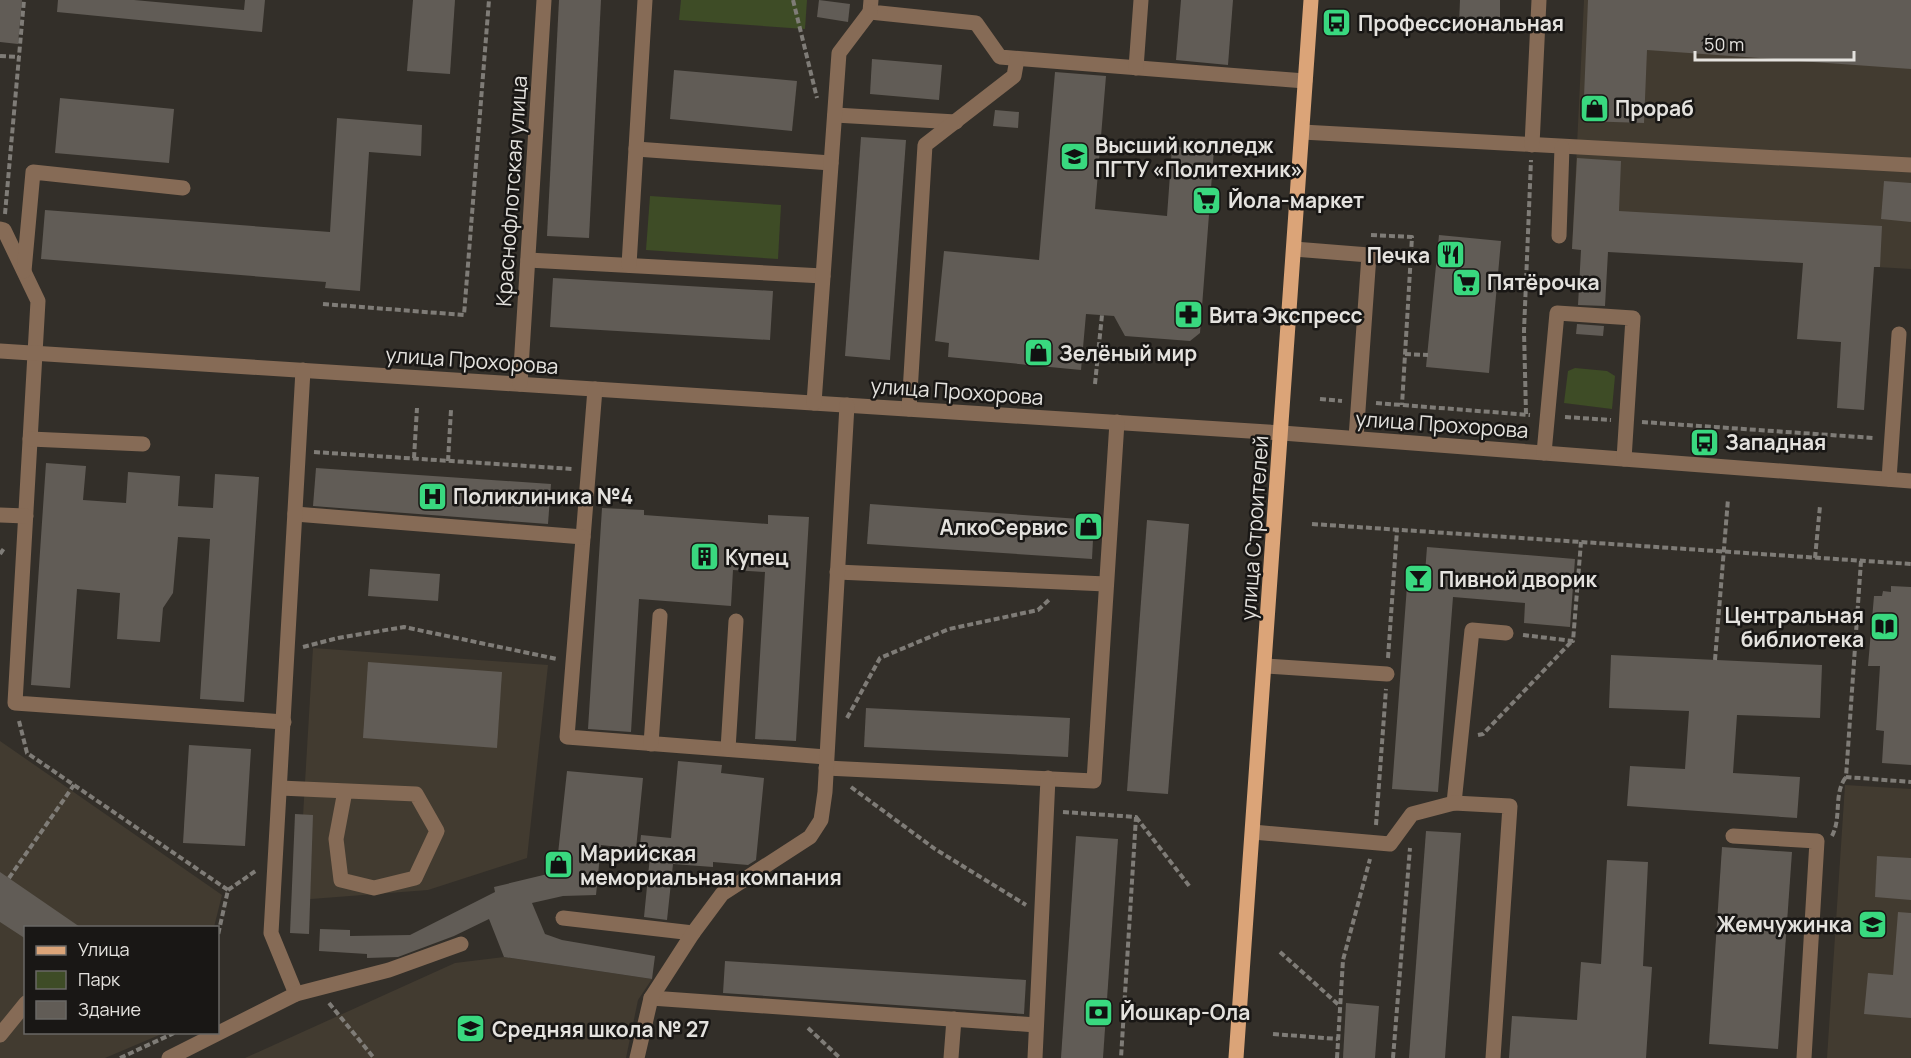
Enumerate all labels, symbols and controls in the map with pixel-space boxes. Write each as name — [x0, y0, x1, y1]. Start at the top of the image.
bus stop icon: Профессиональная — [1321, 7, 1353, 39]
place label: Профессиональная — [1358, 9, 1564, 37]
scale bar — [1695, 24, 1854, 62]
text: 50 m — [1704, 32, 1744, 56]
street label: Краснофлотская улица — [489, 74, 533, 308]
shop icon: Прораб — [1578, 92, 1610, 124]
place label: Прораб — [1615, 94, 1694, 122]
place label: Высший колледж ПГТУ «Политехник» — [1095, 131, 1303, 183]
school or university icon: Высший колледж ПГТУ «Политехник» — [1058, 141, 1090, 173]
supermarket icon: Йола-маркет — [1191, 184, 1223, 216]
place label: Йола-маркет — [1228, 186, 1364, 214]
restaurant icon: Печка — [1435, 239, 1467, 271]
place label: Печка — [1367, 241, 1430, 269]
supermarket icon: Пятёрочка — [1450, 266, 1482, 298]
place label: Пятёрочка — [1487, 268, 1600, 296]
pharmacy icon: Вита Экспресс — [1172, 299, 1204, 331]
place label: Вита Экспресс — [1209, 301, 1363, 329]
shop icon: Зелёный мир — [1022, 337, 1054, 369]
place label: Зелёный мир — [1059, 339, 1197, 367]
street label: улица Прохорова — [384, 340, 560, 380]
street label: улица Прохорова — [869, 371, 1045, 411]
street label: улица Прохорова — [1354, 404, 1530, 444]
bus stop icon: Западная — [1688, 426, 1720, 458]
place label: Западная — [1725, 428, 1826, 456]
street label: улица Строителей — [1234, 435, 1274, 621]
hospital icon: Поликлиника №4 — [416, 480, 448, 512]
place label: Поликлиника №4 — [453, 482, 633, 510]
shop icon: АлкоСервис — [1073, 511, 1105, 543]
place label: АлкоСервис — [939, 513, 1068, 541]
building icon: Купец — [688, 541, 720, 573]
place label: Купец — [725, 543, 789, 571]
bar icon: Пивной дворик — [1402, 563, 1434, 595]
place label: Пивной дворик — [1439, 565, 1597, 593]
place label: Центральная библиотека — [1725, 601, 1864, 653]
library icon: Центральная библиотека — [1869, 611, 1901, 643]
place label: Марийская мемориальная компания — [580, 839, 842, 891]
shop icon: Марийская мемориальная компания — [543, 849, 575, 881]
school or university icon: Жемчужинка — [1857, 908, 1889, 940]
place label: Жемчужинка — [1717, 910, 1852, 938]
legend — [24, 926, 219, 1034]
text: Улица — [78, 937, 130, 961]
text: Парк — [78, 967, 121, 991]
bank icon: Йошкар-Ола — [1083, 996, 1115, 1028]
text: Здание — [78, 997, 141, 1021]
place label: Йошкар-Ола — [1120, 998, 1250, 1026]
school or university icon: Средняя школа № 27 — [455, 1013, 487, 1045]
place label: Средняя школа № 27 — [492, 1015, 710, 1043]

